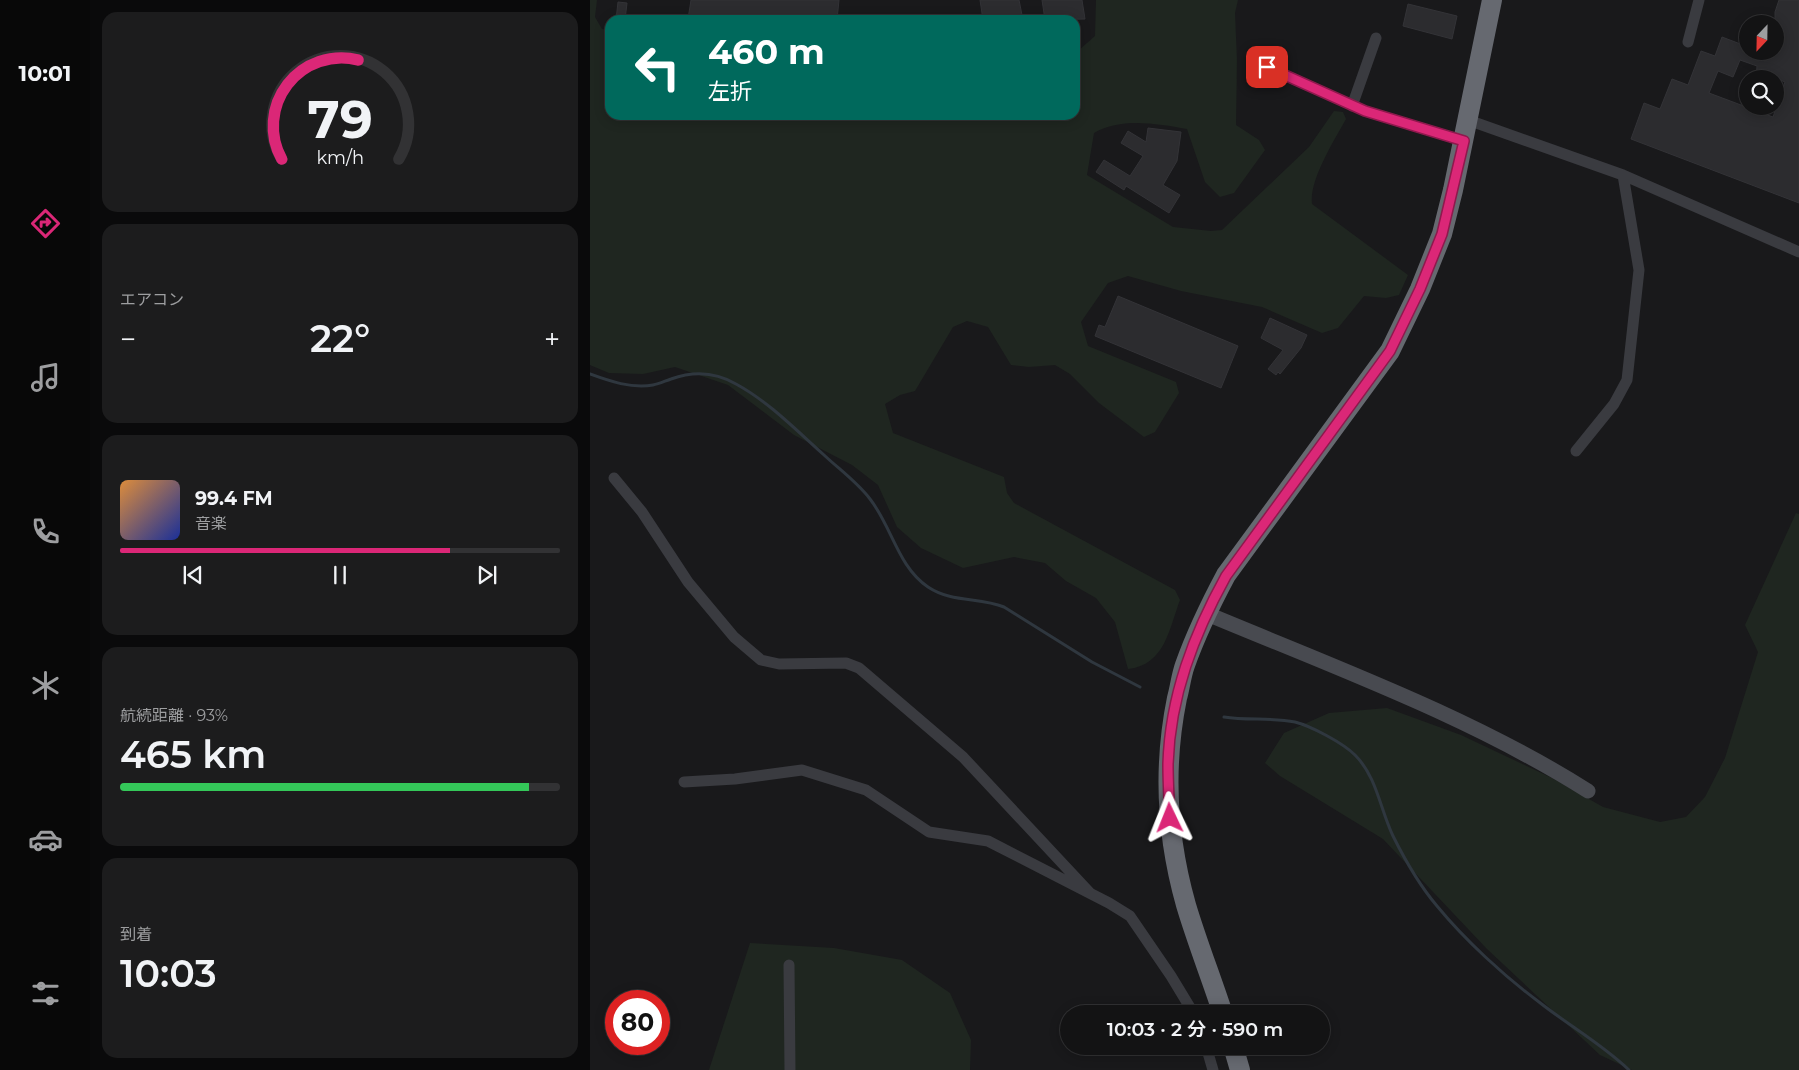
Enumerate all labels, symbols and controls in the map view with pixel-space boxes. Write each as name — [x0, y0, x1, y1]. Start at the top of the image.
north arrow — [1739, 15, 1784, 60]
map controls — [1739, 15, 1784, 115]
text: 460 m — [708, 30, 825, 73]
icon: left — [625, 35, 690, 100]
pin — [1246, 46, 1288, 88]
icon: arrive — [1253, 53, 1281, 81]
text: 10:01 — [19, 60, 71, 87]
button: search — [1739, 70, 1784, 115]
text: 左折 — [708, 78, 752, 105]
text: 79 — [307, 88, 373, 151]
text: km/h — [316, 147, 364, 168]
icon: directions — [28, 206, 63, 241]
text: エアコン — [120, 290, 184, 309]
text: 22° — [310, 315, 370, 362]
text: − — [120, 322, 136, 356]
text: + — [544, 322, 560, 356]
icon: music — [28, 360, 63, 395]
text: 99.4 FM — [195, 487, 273, 510]
icon: phone — [28, 514, 63, 549]
text: 音楽 — [195, 514, 227, 533]
icon: previous — [179, 561, 207, 589]
icon: pause — [326, 561, 354, 589]
icon: next — [473, 561, 501, 589]
icon: climate — [28, 668, 63, 703]
text: 航続距離 · 93% — [120, 706, 228, 725]
text: 465 km — [120, 731, 266, 778]
position arrow — [1143, 791, 1195, 843]
icon: car — [28, 822, 63, 857]
text: 到着 — [120, 925, 152, 944]
text: 10:03 — [120, 950, 217, 997]
icon: filters — [28, 976, 63, 1011]
speed limit sign: 80 — [605, 990, 670, 1055]
text: 10:03 · 2 分 · 590 m — [1107, 1018, 1283, 1041]

